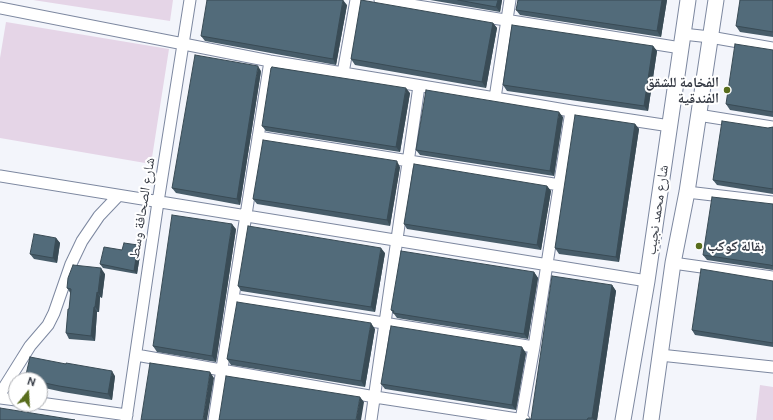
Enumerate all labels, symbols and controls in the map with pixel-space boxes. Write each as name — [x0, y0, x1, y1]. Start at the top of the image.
place label: الفخامة للشقق الفندقية — [646, 74, 719, 106]
marker: الفخامة للشقق الفندقية — [722, 85, 732, 95]
street label: شارع الصحافة وسط — [126, 156, 158, 260]
street label: شارع محمد نجيب — [642, 164, 672, 256]
place label: بقالة كوكب — [707, 238, 764, 254]
marker: بقالة كوكب — [694, 241, 704, 251]
north arrow — [8, 372, 48, 412]
text: N — [26, 375, 37, 389]

